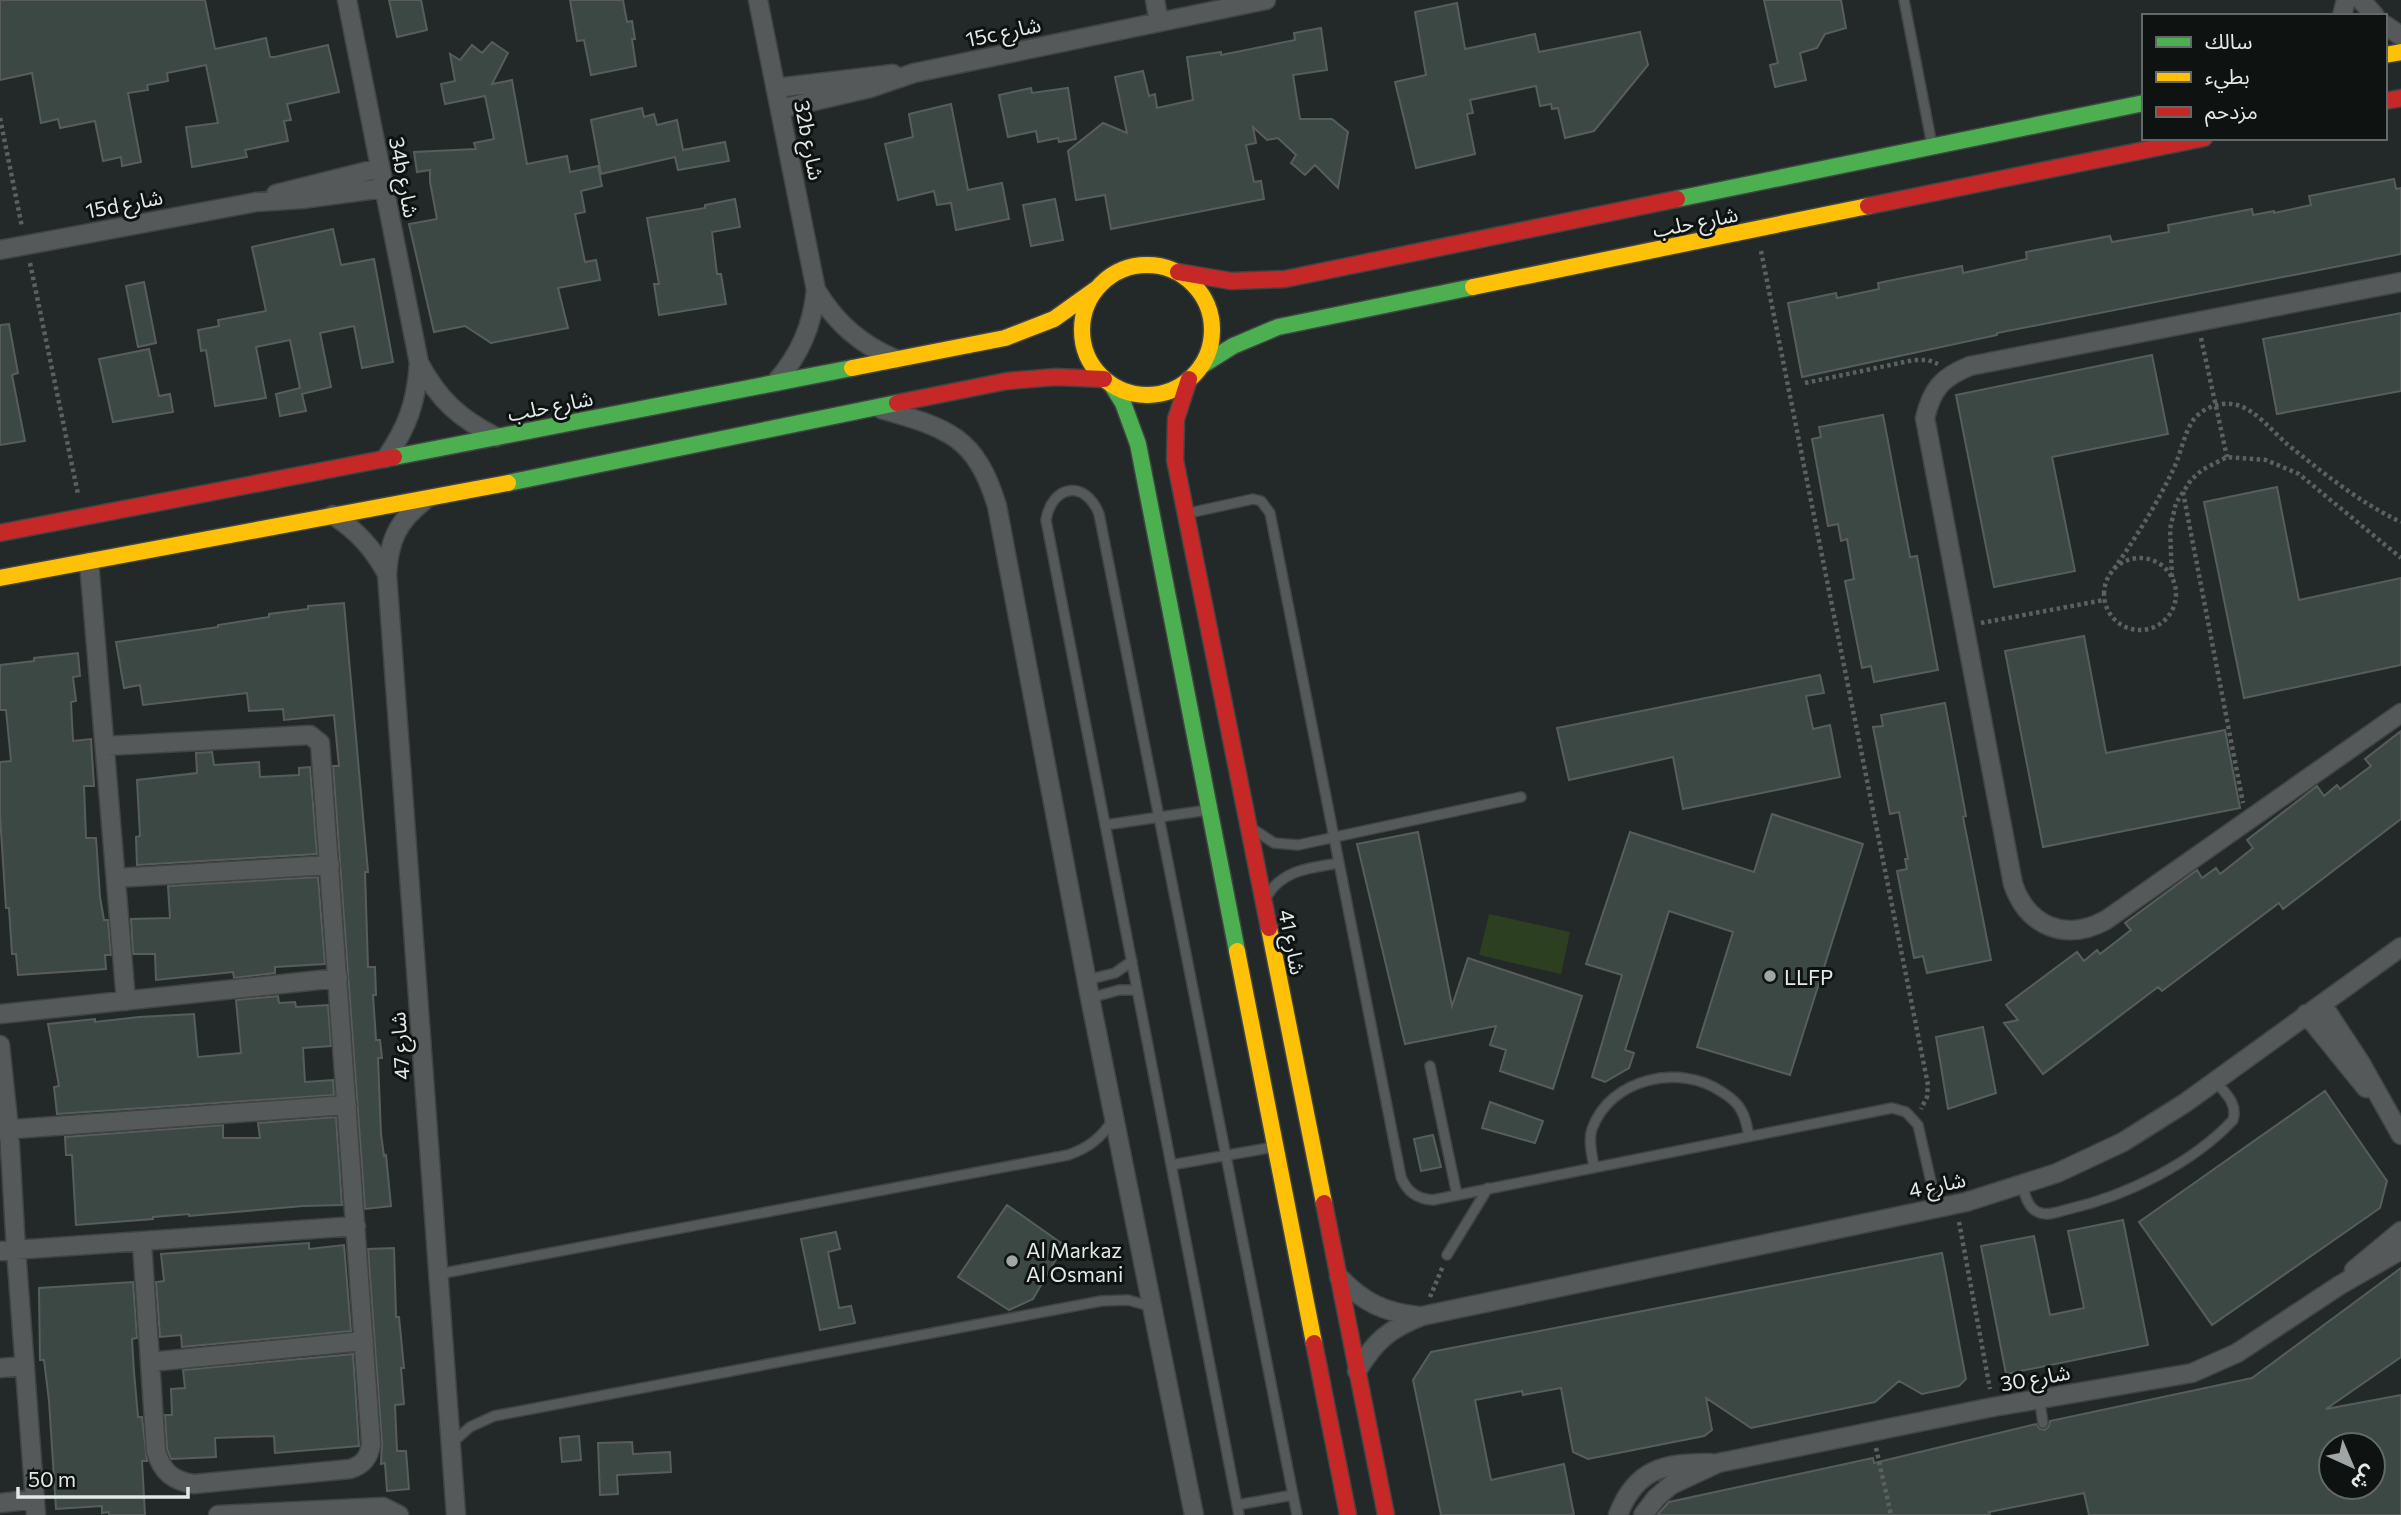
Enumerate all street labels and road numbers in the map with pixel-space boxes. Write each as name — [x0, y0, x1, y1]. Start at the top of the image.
street label: 15c شارع — [963, 11, 1044, 55]
street label: 32b شارع — [786, 98, 830, 183]
street label: 34b شارع — [381, 134, 425, 220]
street label: 15d شارع — [83, 183, 166, 227]
street label: شارع حلب — [1650, 200, 1741, 245]
street label: شارع حلب — [505, 384, 596, 429]
street label: شارع 41 — [1271, 907, 1312, 977]
street label: شارع 47 — [384, 1011, 418, 1081]
street label: شارع 4 — [1906, 1166, 1969, 1206]
street label: شارع 30 — [1998, 1359, 2073, 1399]

